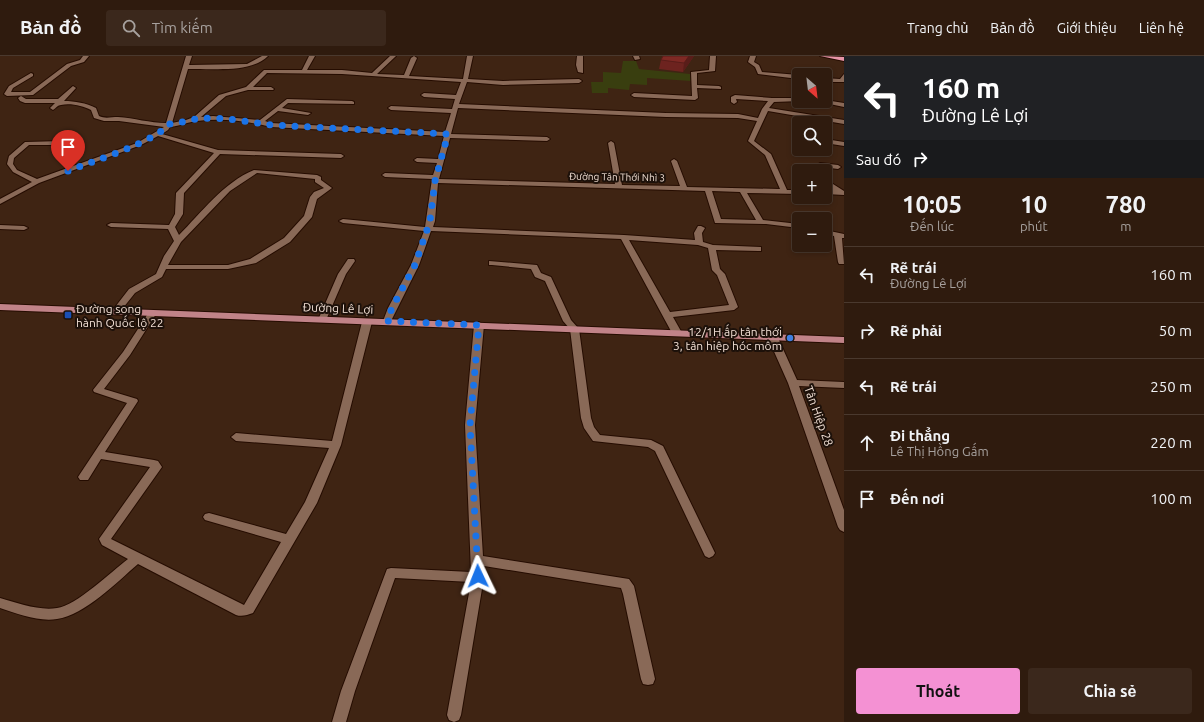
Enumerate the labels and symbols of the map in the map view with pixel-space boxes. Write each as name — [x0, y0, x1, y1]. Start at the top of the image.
north arrow — [792, 68, 832, 108]
pin — [51, 130, 85, 171]
street label: Đường Tân Thới Nhì 3 — [569, 171, 665, 183]
street label: Đường Lê Lợi — [302, 300, 374, 317]
place label: Đường song hành Quốc lộ 22 — [76, 302, 163, 330]
marker: Đường song hành Quốc lộ 22 — [63, 310, 73, 320]
place label: 12/1H ấp tân thới 3, tân hiệp hóc môm — [673, 324, 782, 353]
marker: 12/1H ấp tân thới 3, tân hiệp hóc môm — [785, 333, 795, 343]
street label: Tân Hiệp 28 — [801, 384, 836, 448]
position arrow — [457, 555, 499, 597]

